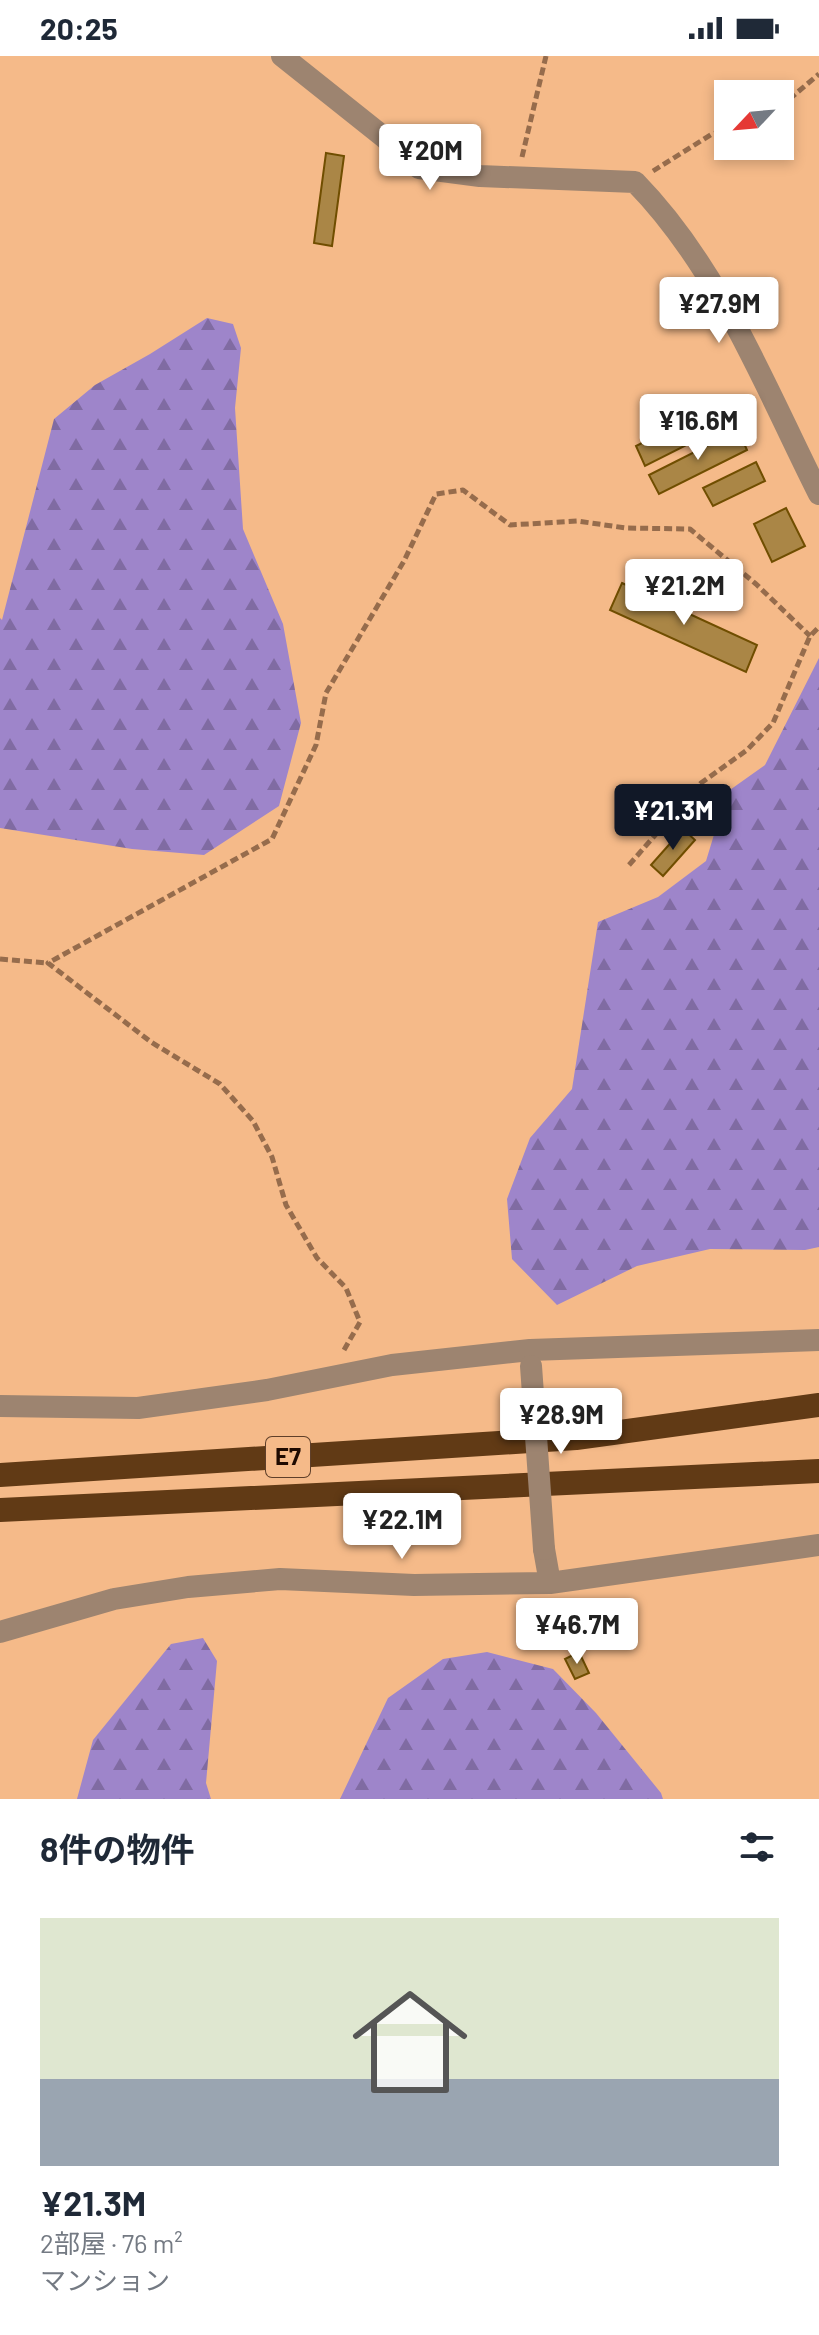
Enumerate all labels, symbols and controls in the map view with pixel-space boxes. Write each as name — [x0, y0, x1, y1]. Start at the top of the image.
text: 20:25 — [40, 10, 118, 46]
north arrow — [714, 80, 794, 160]
map controls — [714, 80, 794, 160]
pin: ¥20M — [383, 124, 477, 192]
text: ¥20M — [397, 134, 463, 165]
pin: ¥27.9M — [654, 277, 784, 345]
text: ¥27.9M — [678, 287, 761, 318]
pin: ¥16.6M — [633, 394, 763, 462]
text: ¥16.6M — [658, 404, 738, 435]
pin: ¥21.2M — [619, 559, 749, 627]
text: ¥21.2M — [643, 569, 725, 600]
pin: ¥21.3M — [608, 784, 738, 852]
text: ¥21.3M — [632, 794, 714, 825]
pin: ¥28.9M — [496, 1388, 626, 1456]
text: ¥28.9M — [518, 1398, 604, 1429]
road number: E7 — [266, 1437, 310, 1477]
pin: ¥22.1M — [337, 1493, 467, 1561]
text: ¥22.1M — [361, 1503, 443, 1534]
pin: ¥46.7M — [512, 1598, 642, 1666]
text: ¥46.7M — [534, 1608, 620, 1639]
icon: filters — [735, 1825, 779, 1869]
text: 8件の物件 — [40, 1828, 194, 1869]
icon: home — [338, 1970, 482, 2114]
text: ¥21.3M — [40, 2182, 146, 2223]
text: 2部屋 · 76 m² — [40, 2227, 183, 2258]
text: マンション — [40, 2264, 170, 2295]

